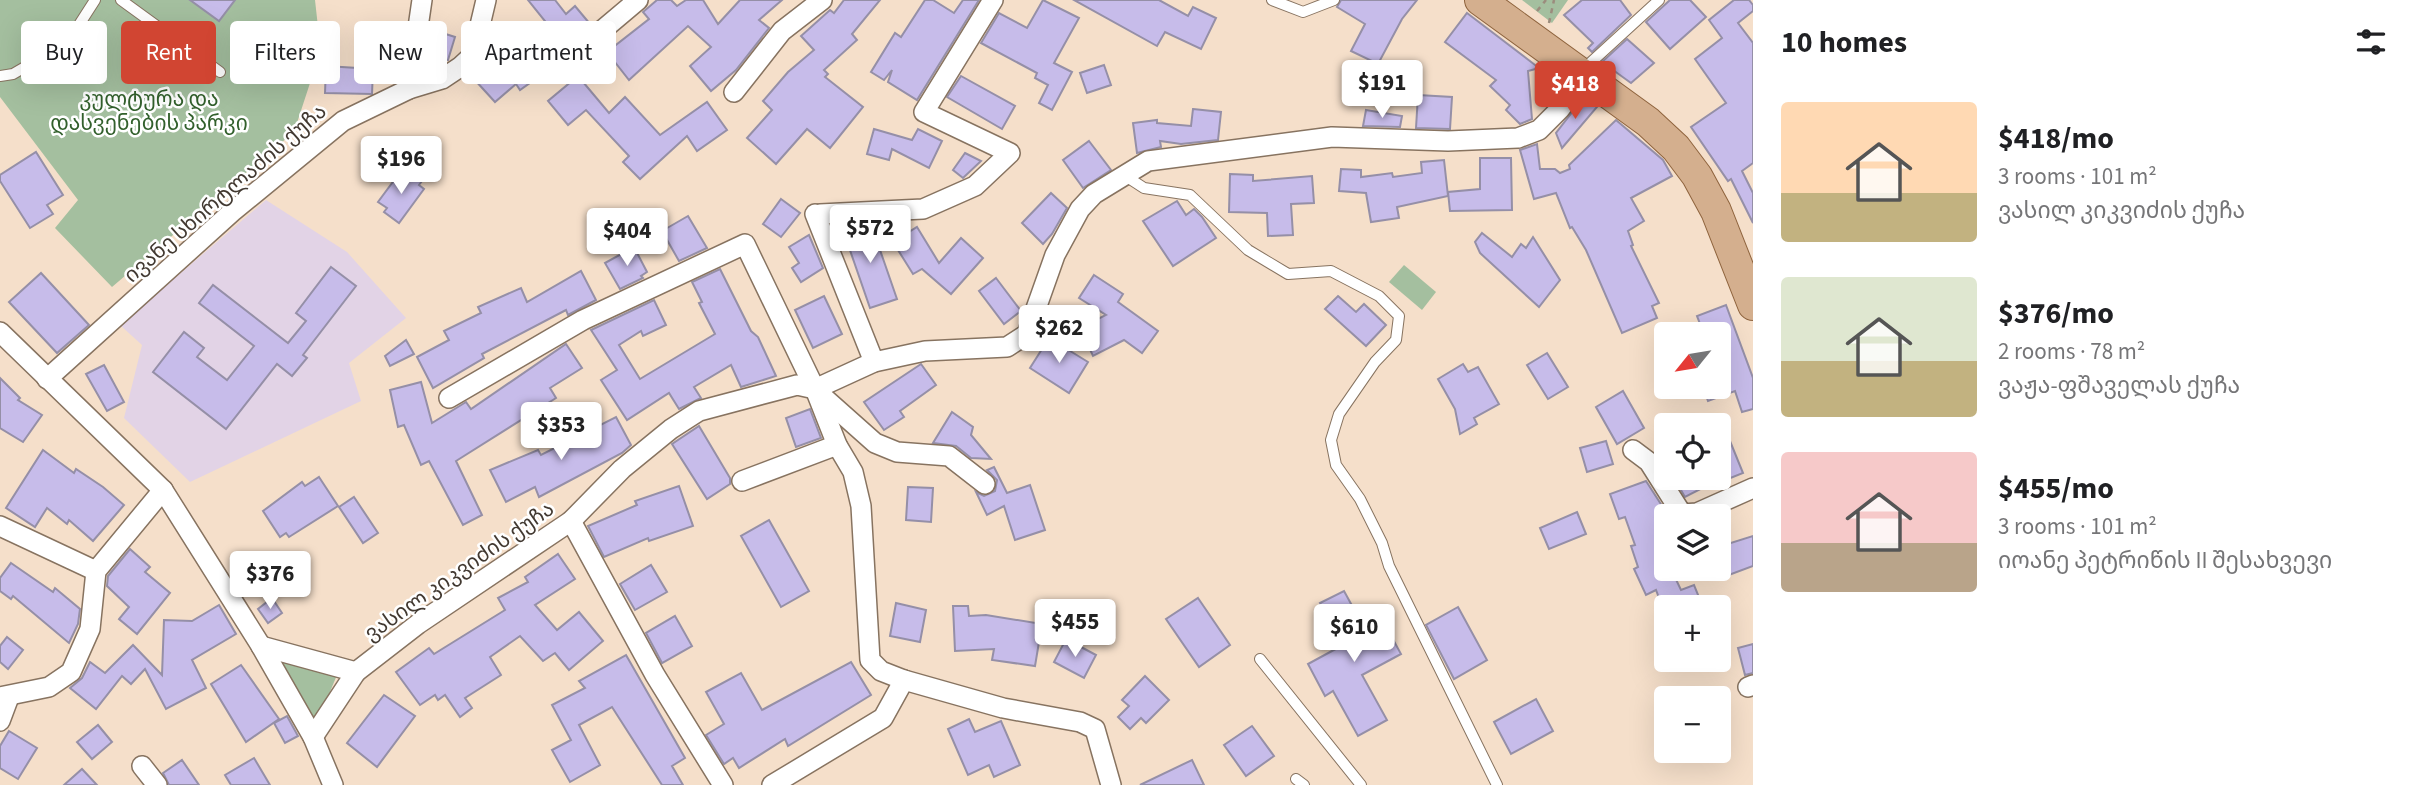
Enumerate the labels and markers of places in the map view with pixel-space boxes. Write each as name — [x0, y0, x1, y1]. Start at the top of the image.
pin: $191 — [1341, 60, 1423, 120]
pin: $418 — [1534, 61, 1616, 121]
pin: $196 — [360, 136, 442, 196]
pin: $572 — [829, 205, 911, 265]
pin: $404 — [586, 208, 668, 268]
pin: $262 — [1018, 306, 1100, 365]
pin: $353 — [520, 402, 602, 462]
pin: $376 — [229, 552, 311, 611]
pin: $455 — [1034, 600, 1116, 659]
pin: $610 — [1313, 604, 1395, 664]

